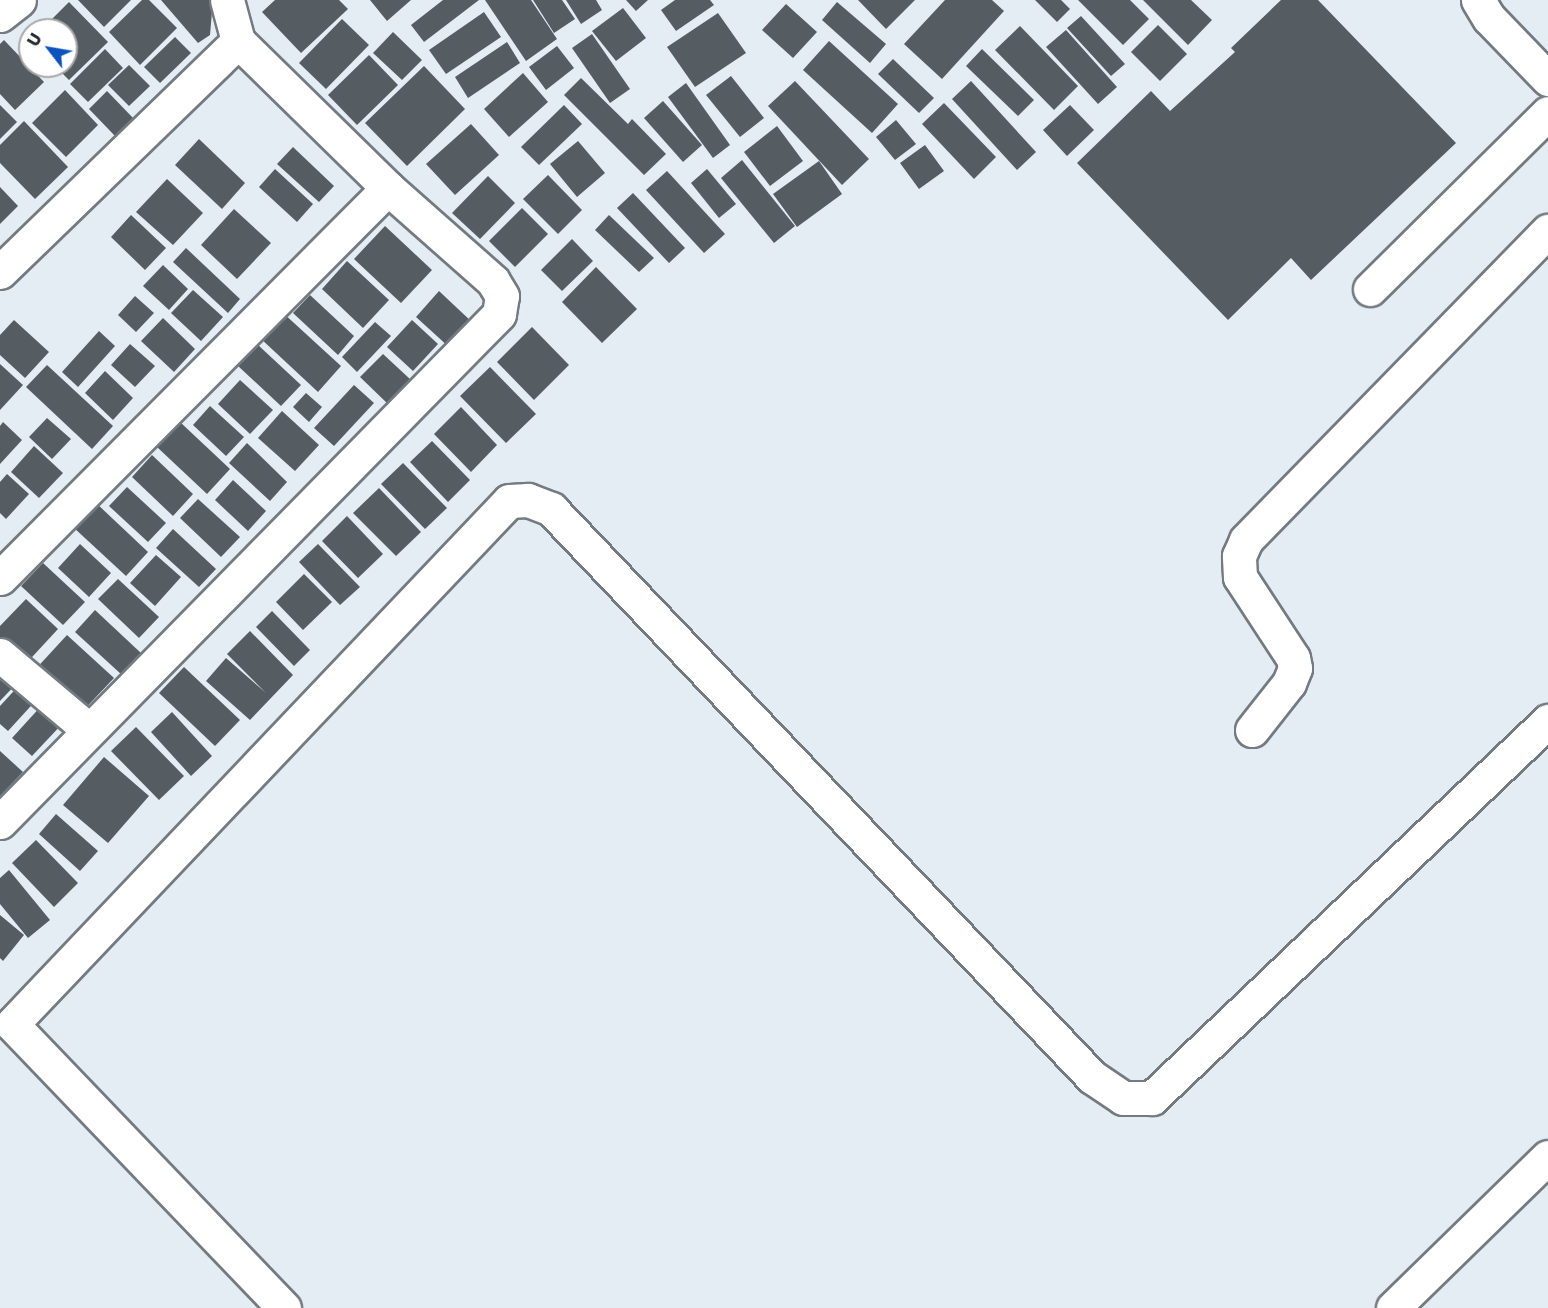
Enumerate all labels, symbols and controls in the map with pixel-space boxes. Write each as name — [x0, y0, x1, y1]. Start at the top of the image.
north arrow — [18, 18, 78, 78]
text: U — [23, 30, 46, 50]

